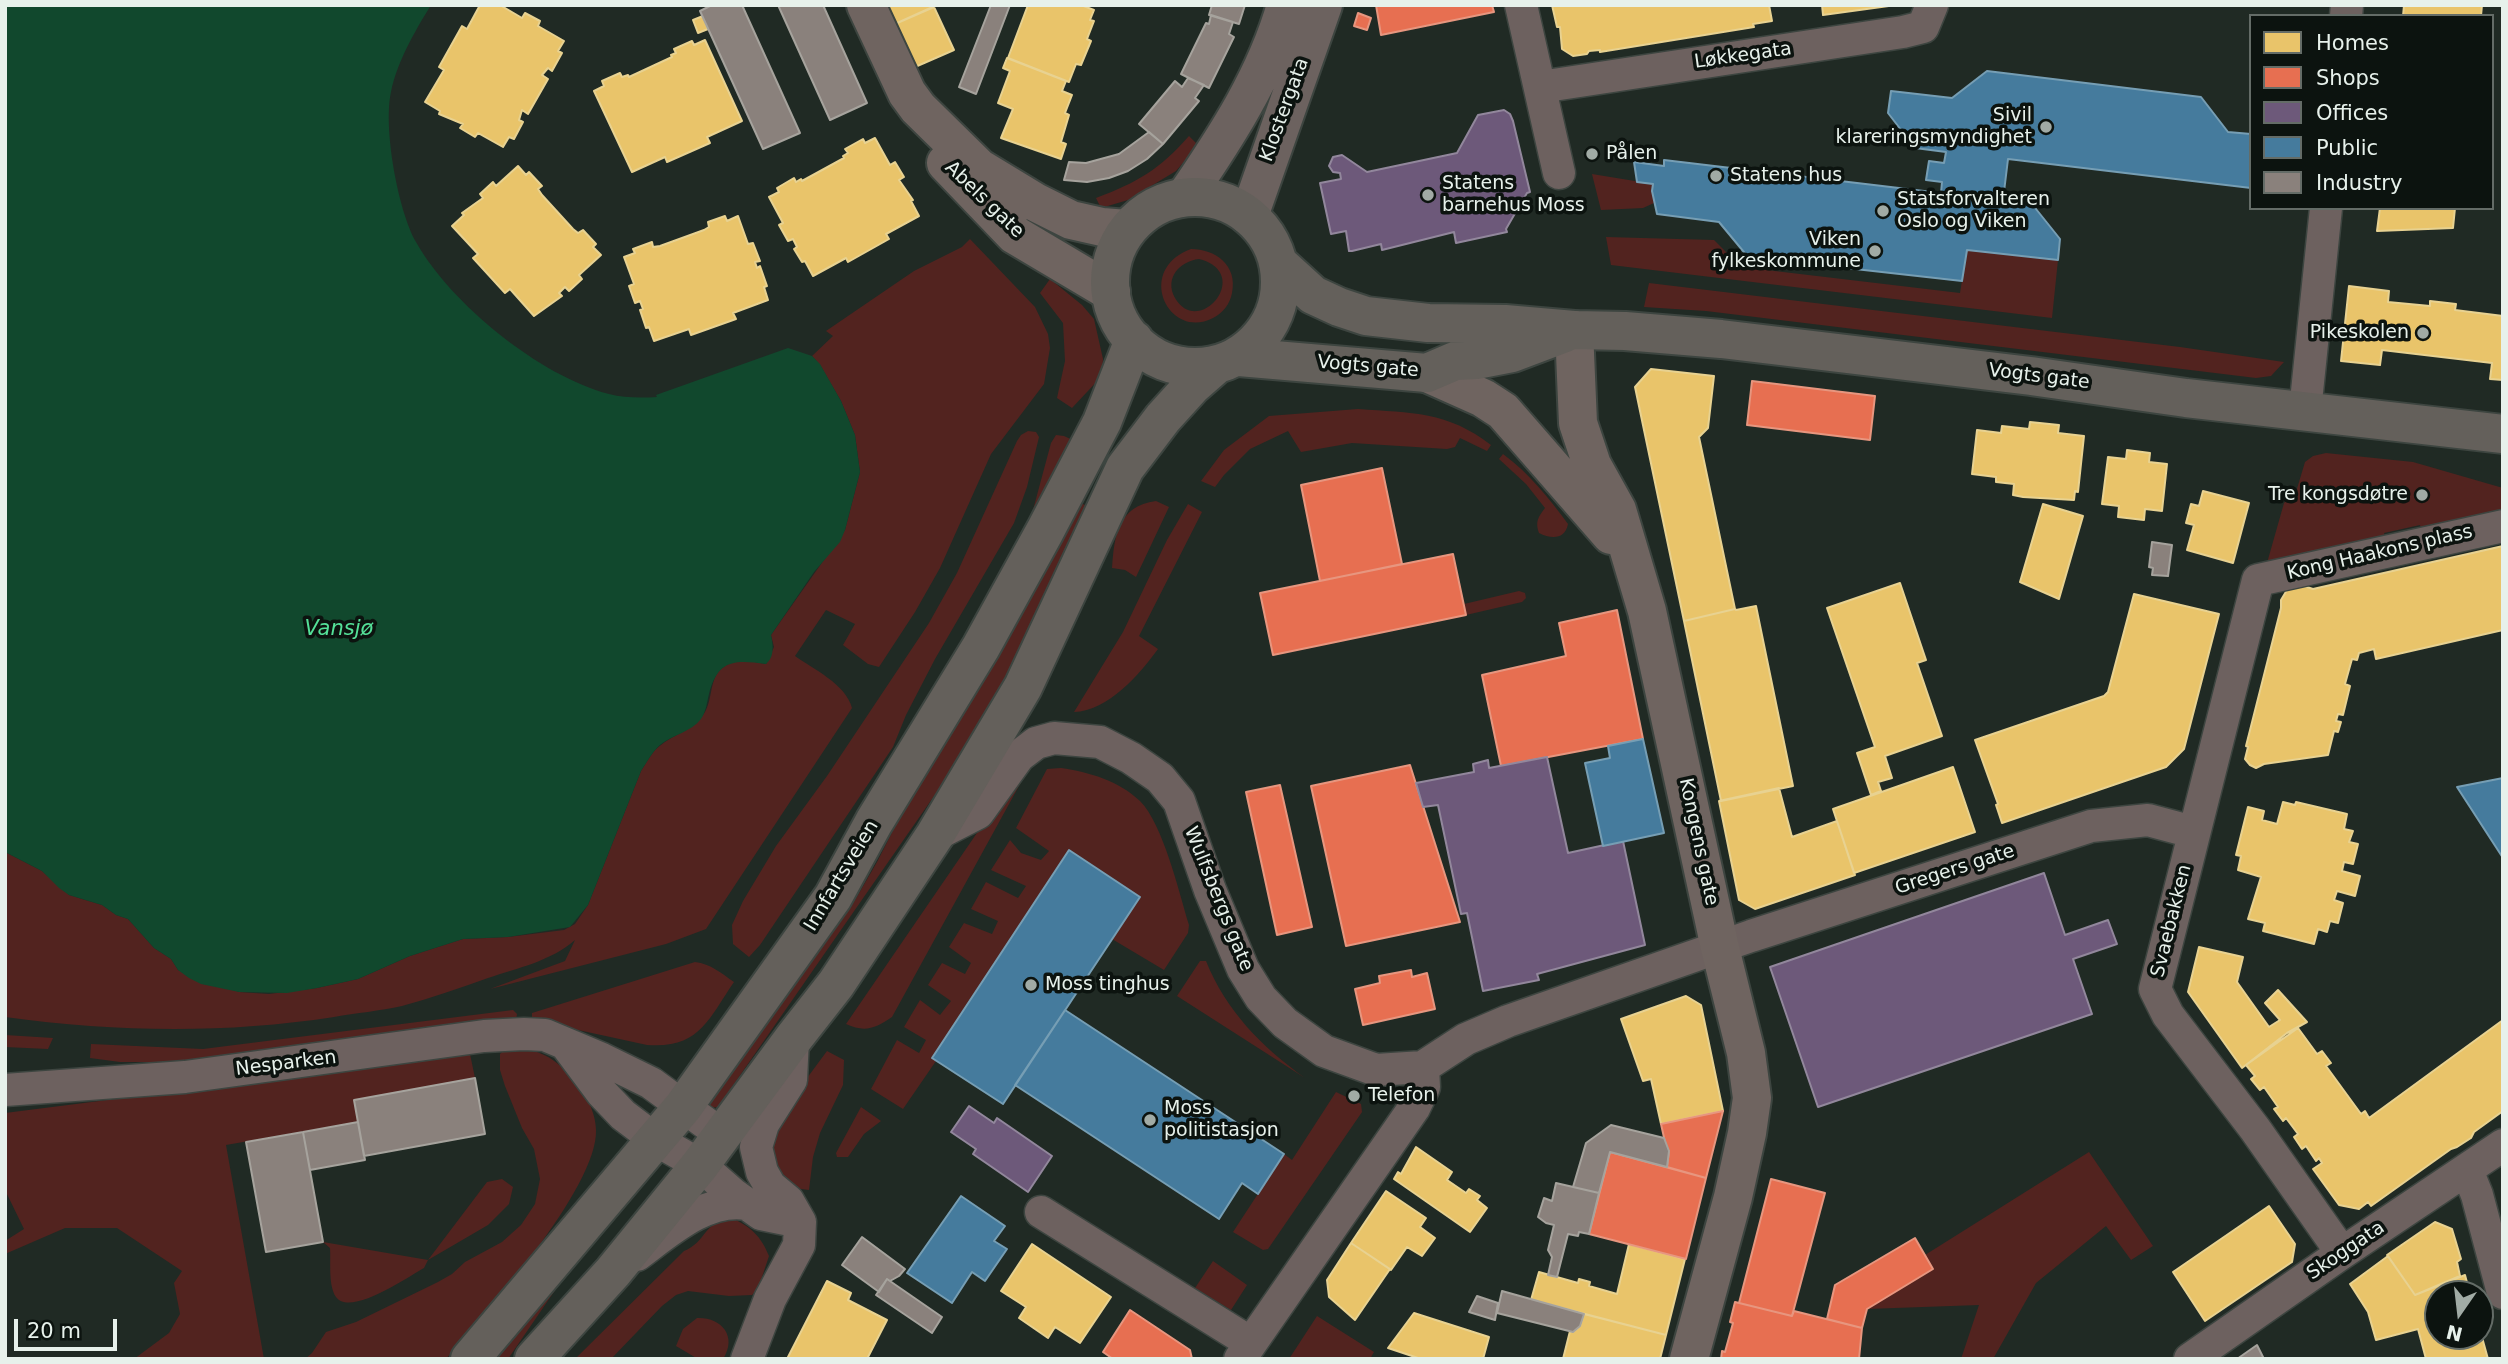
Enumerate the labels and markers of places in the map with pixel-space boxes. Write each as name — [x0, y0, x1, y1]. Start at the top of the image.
place label: Sivil klareringsmyndighet — [1836, 105, 2032, 149]
marker: Sivil klareringsmyndighet — [2038, 119, 2054, 135]
place label: Pålen — [1606, 143, 1657, 165]
marker: Pålen — [1584, 146, 1600, 162]
place label: Statens hus — [1730, 165, 1842, 187]
marker: Statens hus — [1708, 168, 1724, 184]
place label: Statens barnehus Moss — [1442, 173, 1585, 217]
marker: Statens barnehus Moss — [1420, 187, 1436, 203]
place label: Statsforvalteren Oslo og Viken — [1897, 189, 2050, 233]
marker: Statsforvalteren Oslo og Viken — [1875, 203, 1891, 219]
place label: Viken fylkeskommune — [1711, 229, 1861, 273]
marker: Viken fylkeskommune — [1867, 243, 1883, 259]
place label: Pikeskolen — [2310, 322, 2409, 344]
marker: Pikeskolen — [2415, 325, 2431, 341]
place label: Tre kongsdøtre — [2268, 484, 2408, 506]
marker: Tre kongsdøtre — [2414, 487, 2430, 503]
place label: Moss tinghus — [1045, 974, 1170, 996]
marker: Moss tinghus — [1023, 977, 1039, 993]
place label: Telefon — [1368, 1085, 1435, 1107]
marker: Telefon — [1346, 1088, 1362, 1104]
place label: Moss politistasjon — [1164, 1098, 1279, 1142]
marker: Moss politistasjon — [1142, 1112, 1158, 1128]

